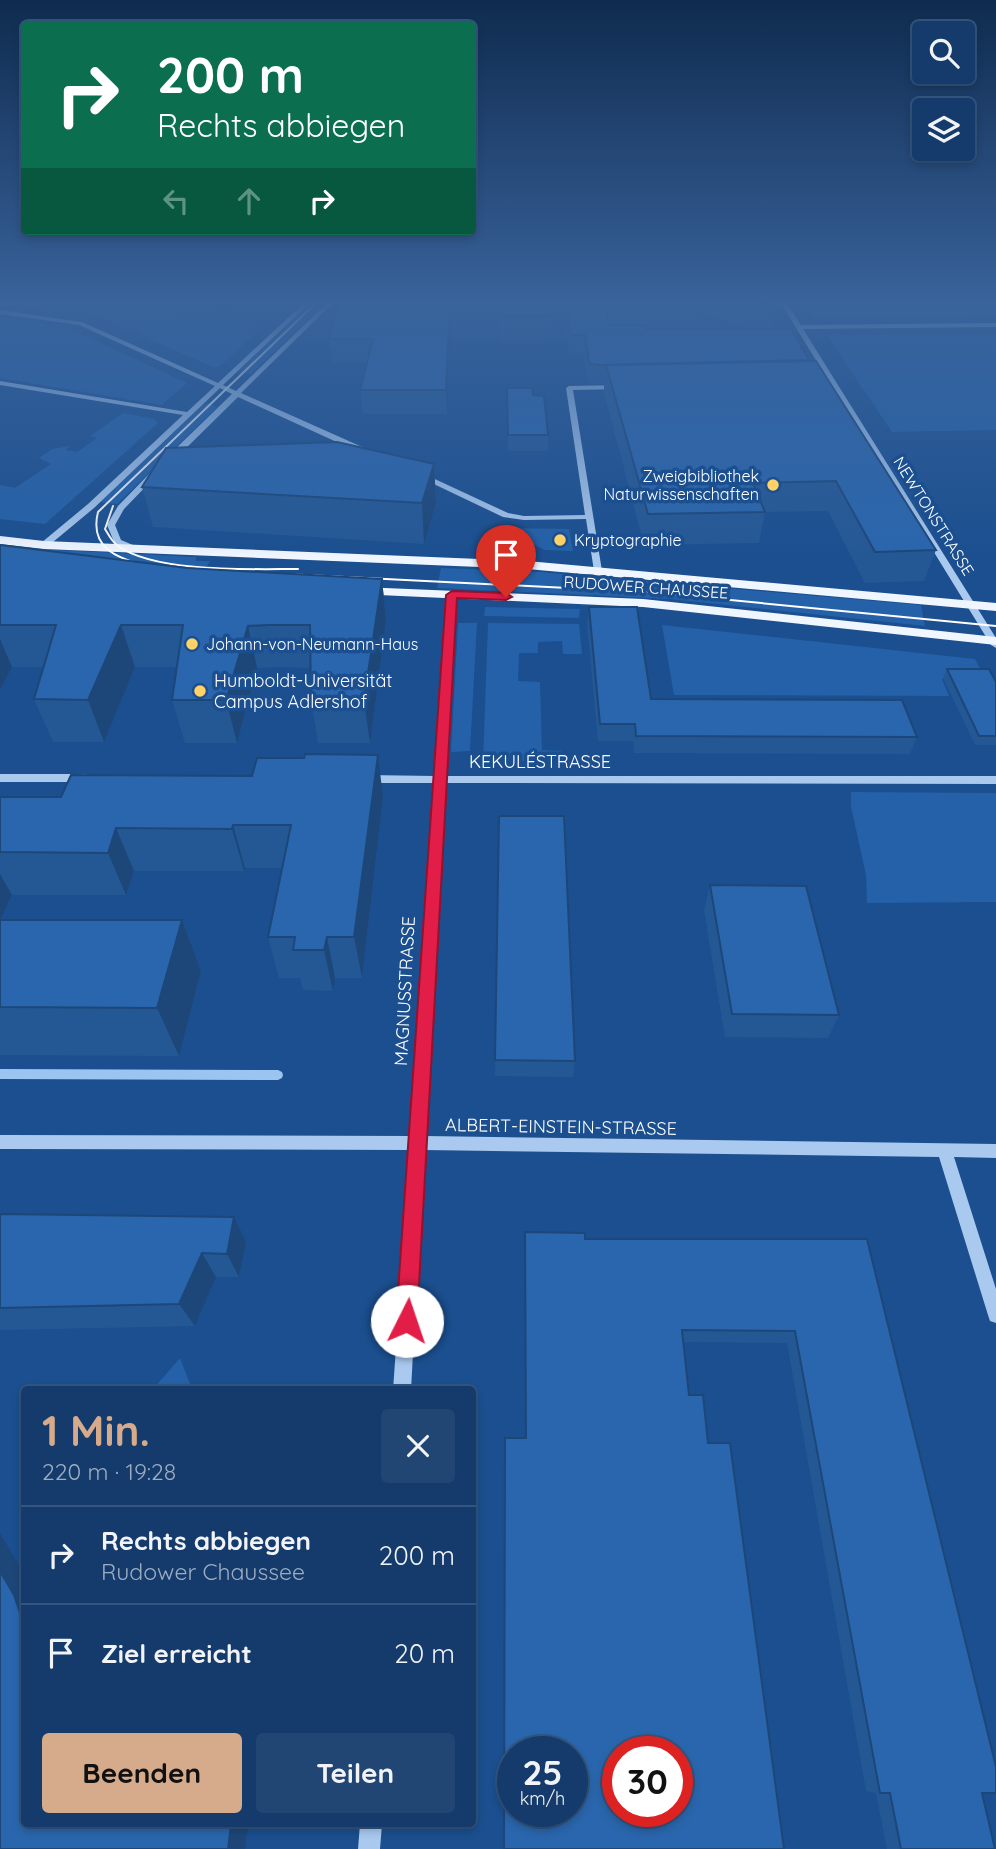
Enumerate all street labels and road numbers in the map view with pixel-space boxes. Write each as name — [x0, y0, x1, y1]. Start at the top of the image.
street label: NEWTONSTRASSE — [889, 453, 979, 579]
street label: RUDOWER CHAUSSEE — [563, 571, 729, 603]
street label: KEKULÉSTRASSE — [469, 750, 611, 773]
street label: MAGNUSSTRASSE — [389, 915, 420, 1066]
street label: ALBERT-EINSTEIN-STRASSE — [445, 1113, 677, 1140]

